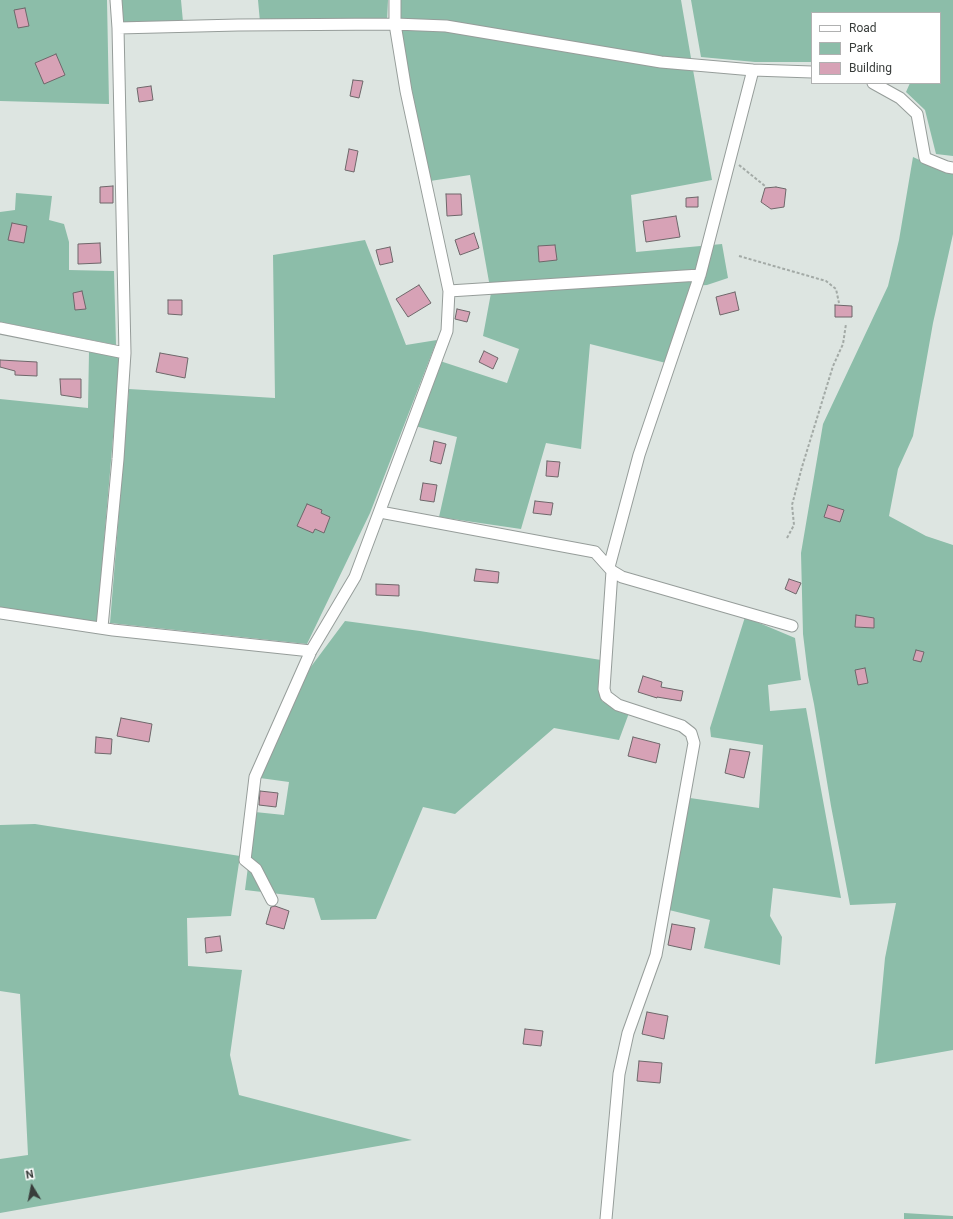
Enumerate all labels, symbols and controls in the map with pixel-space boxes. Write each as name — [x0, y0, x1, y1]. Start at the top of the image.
legend — [811, 12, 941, 84]
text: Road — [849, 21, 877, 35]
text: Park — [849, 41, 873, 55]
text: Building — [849, 61, 892, 75]
north arrow — [12, 1167, 52, 1207]
text: N — [25, 1168, 35, 1182]

